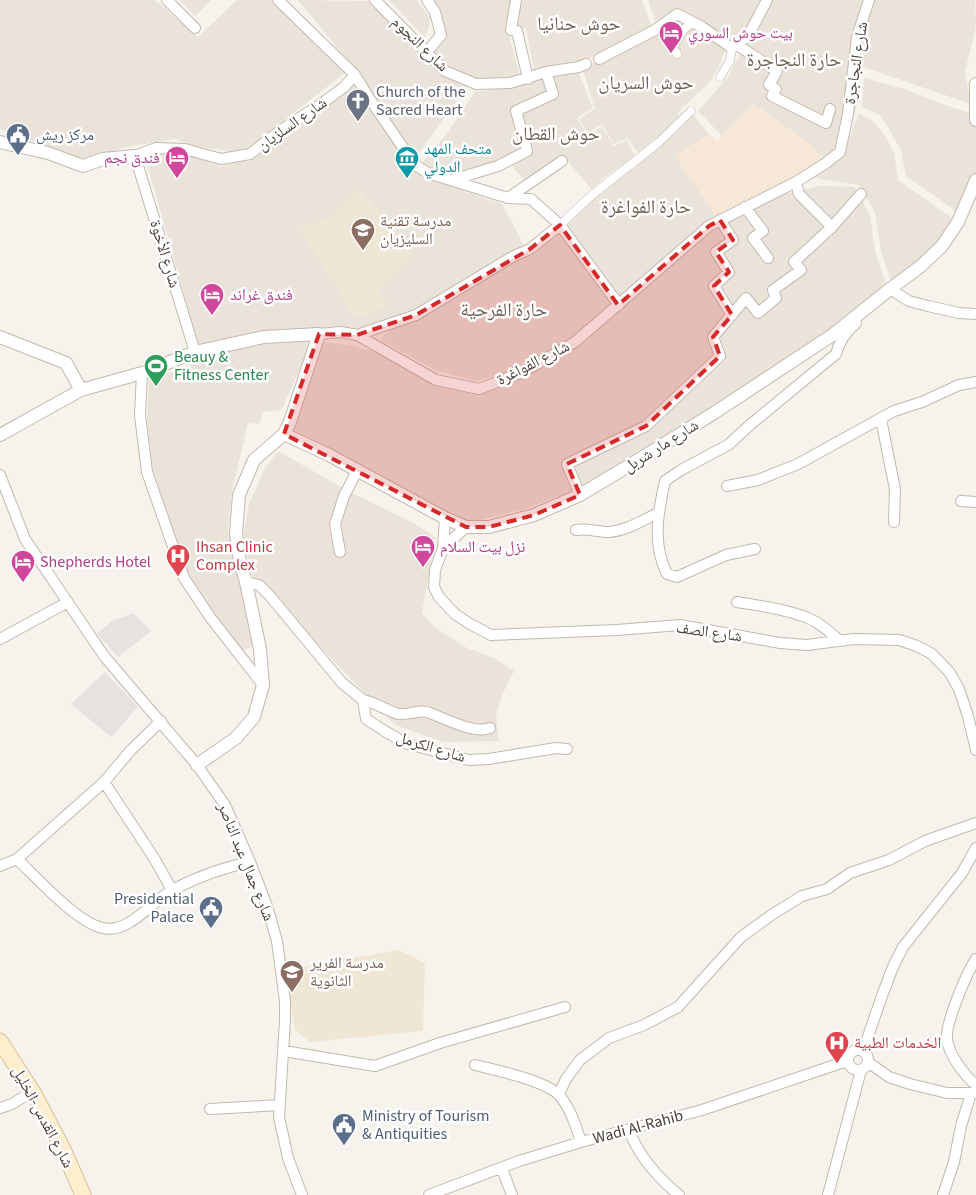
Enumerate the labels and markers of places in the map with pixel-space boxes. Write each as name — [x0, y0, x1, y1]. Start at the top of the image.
hotel icon: بيت حوش السوري — [658, 20, 684, 54]
place label: بيت حوش السوري — [688, 22, 793, 45]
place label: Church of the Sacred Heart — [376, 81, 466, 121]
church icon: Church of the Sacred Heart — [345, 88, 371, 122]
public building icon: مركز ريش — [5, 122, 31, 156]
place label: مركز ريش — [36, 124, 94, 146]
place label: متحف المهد الدولي — [424, 138, 491, 179]
hotel icon: فندق نجم — [164, 145, 190, 179]
museum icon: متحف المهد الدولي — [394, 145, 420, 179]
place label: فندق نجم — [104, 147, 160, 169]
place label: مدرسة تقنية السليزيان — [380, 210, 451, 250]
school or university icon: مدرسة تقنية السليزيان — [350, 217, 376, 251]
hotel icon: فندق غراند — [199, 282, 225, 316]
place label: فندق غراند — [230, 284, 293, 306]
place label: Beauy & Fitness Center — [174, 346, 269, 386]
sports icon: Beauy & Fitness Center — [143, 353, 169, 387]
hotel icon: نزل بيت السلام — [410, 534, 436, 568]
place label: Ihsan Clinic Complex — [196, 536, 273, 576]
place label: نزل بيت السلام — [440, 536, 525, 558]
hospital icon: Ihsan Clinic Complex — [165, 543, 191, 577]
hotel icon: Shepherds Hotel — [10, 549, 36, 583]
place label: Shepherds Hotel — [40, 551, 151, 573]
place label: Presidential Palace — [114, 888, 194, 928]
public building icon: Presidential Palace — [198, 895, 224, 929]
place label: مدرسة الفرير الثانوية — [309, 952, 384, 992]
school or university icon: مدرسة الفرير الثانوية — [279, 959, 305, 993]
hospital icon: الخدمات الطبية — [824, 1030, 850, 1064]
place label: الخدمات الطبية — [854, 1032, 941, 1054]
place label: Ministry of Tourism & Antiquities — [362, 1105, 490, 1145]
public building icon: Ministry of Tourism & Antiquities — [331, 1112, 357, 1146]

